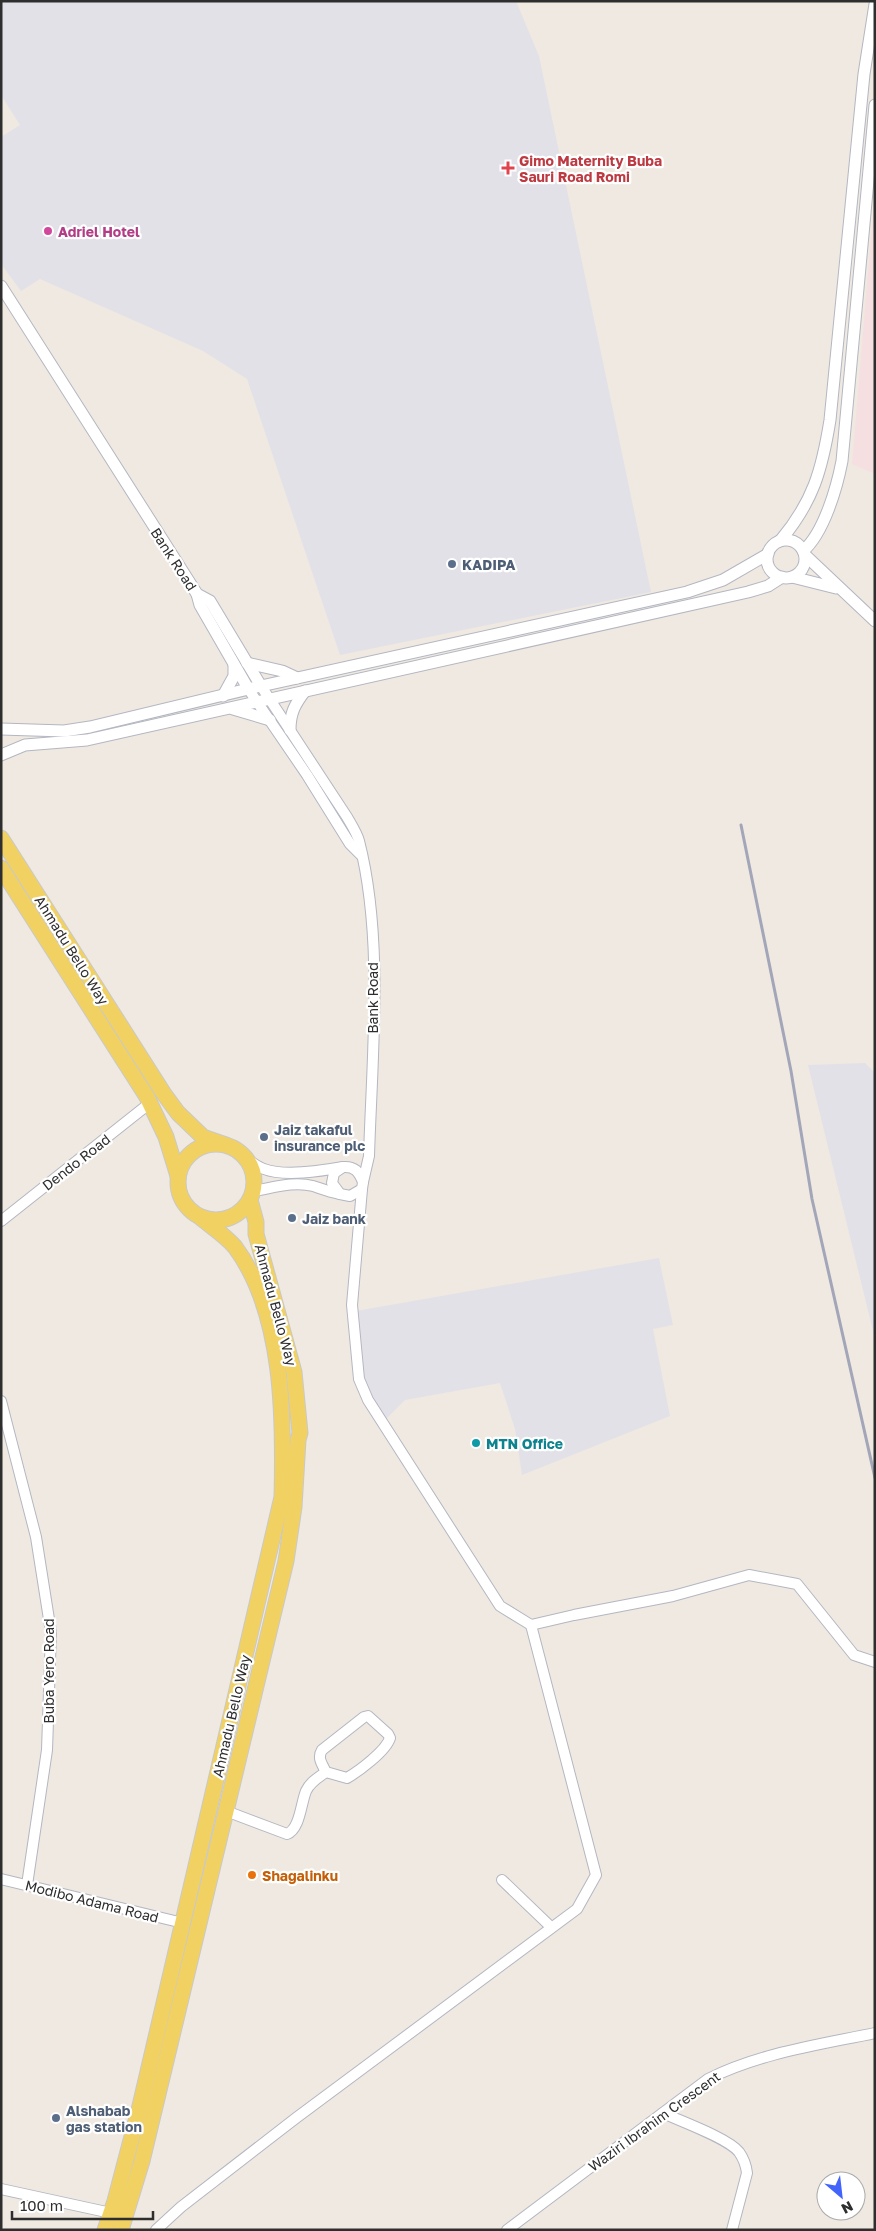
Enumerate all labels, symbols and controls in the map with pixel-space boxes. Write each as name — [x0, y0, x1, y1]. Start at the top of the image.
place label: Gimo Maternity Buba Sauri Road Romi — [519, 152, 662, 185]
marker: Gimo Maternity Buba Sauri Road Romi — [501, 161, 515, 175]
place label: Adriel Hotel — [58, 223, 140, 240]
marker: Adriel Hotel — [42, 225, 54, 237]
street label: Bank Road — [147, 524, 201, 594]
place label: KADIPA — [462, 556, 516, 573]
marker: KADIPA — [446, 558, 458, 570]
street label: Ahmadu Bello Way — [32, 892, 113, 1008]
street label: Bank Road — [364, 962, 381, 1034]
place label: Jaiz takaful insurance plc — [274, 1121, 365, 1154]
street label: Dendo Road — [39, 1130, 113, 1194]
marker: Jaiz takaful insurance plc — [258, 1131, 270, 1143]
place label: Jaiz bank — [302, 1210, 366, 1227]
marker: Jaiz bank — [286, 1212, 298, 1224]
street label: Ahmadu Bello Way — [252, 1242, 300, 1368]
place label: MTN Office — [486, 1435, 563, 1452]
marker: MTN Office — [470, 1437, 482, 1449]
street label: Buba Yero Road — [40, 1618, 57, 1724]
street label: Ahmadu Bello Way — [209, 1653, 253, 1779]
place label: Shagalinku — [262, 1867, 338, 1884]
marker: Shagalinku — [246, 1869, 258, 1881]
street label: Modibo Adama Road — [23, 1876, 161, 1926]
street label: Waziri Ibrahim Crescent — [585, 2067, 723, 2175]
place label: Alshabab gas station — [66, 2102, 142, 2135]
marker: Alshabab gas station — [50, 2112, 62, 2124]
north arrow — [816, 2171, 866, 2221]
scale bar — [12, 2188, 154, 2220]
text: 100 m — [20, 2196, 63, 2214]
text: N — [839, 2198, 856, 2218]

